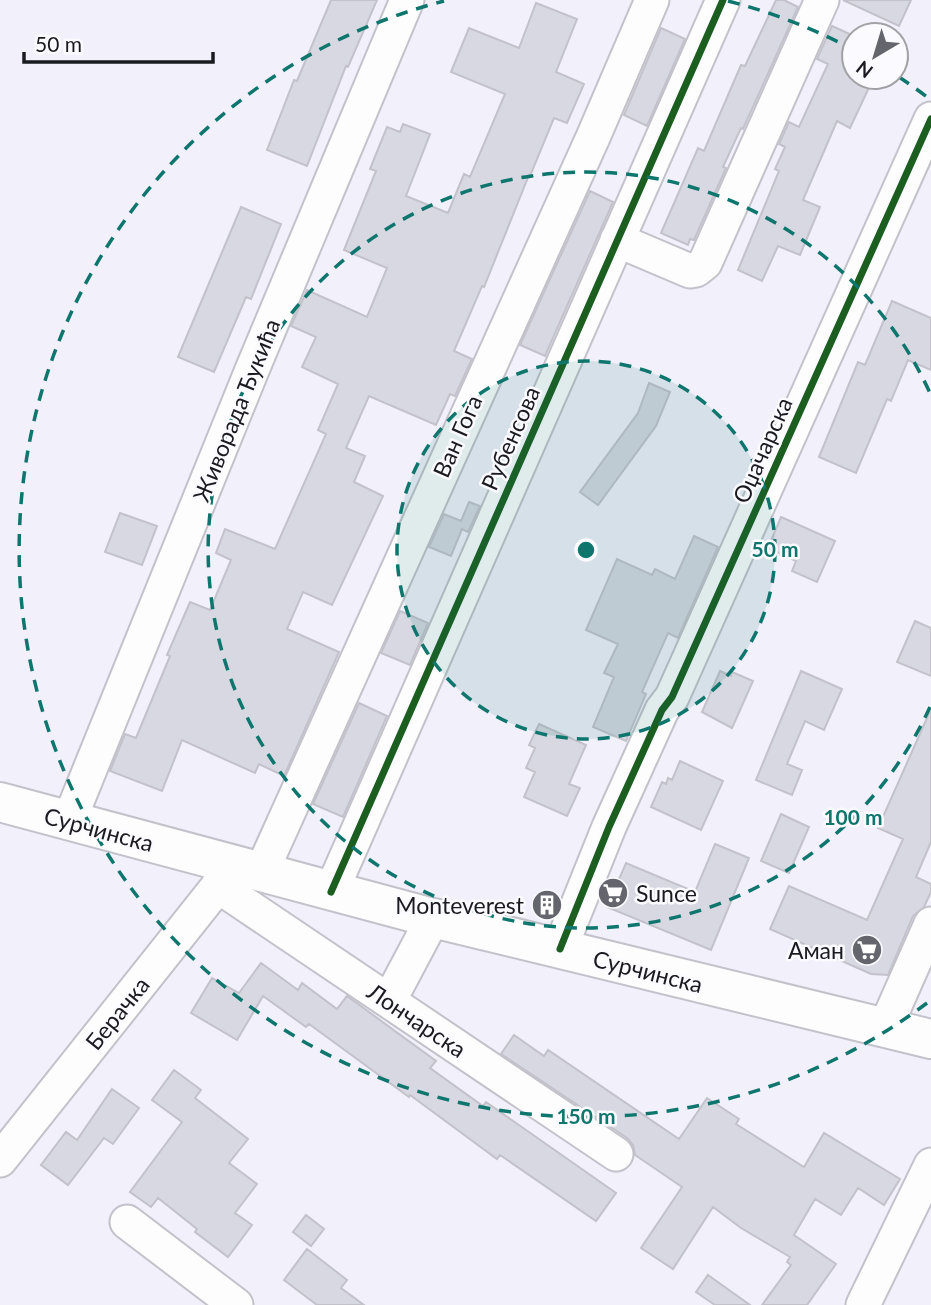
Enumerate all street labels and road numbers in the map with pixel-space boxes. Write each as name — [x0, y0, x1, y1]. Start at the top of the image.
street label: Живорада Ђукића — [187, 314, 285, 506]
street label: Рубенсова — [475, 382, 545, 494]
street label: Ван Гога — [426, 390, 488, 482]
street label: Оџачарска — [726, 393, 798, 507]
street label: Сурчинска — [41, 801, 157, 857]
street label: Сурчинска — [590, 944, 706, 998]
street label: Берачка — [79, 971, 155, 1055]
street label: Лончарска — [362, 976, 472, 1063]

